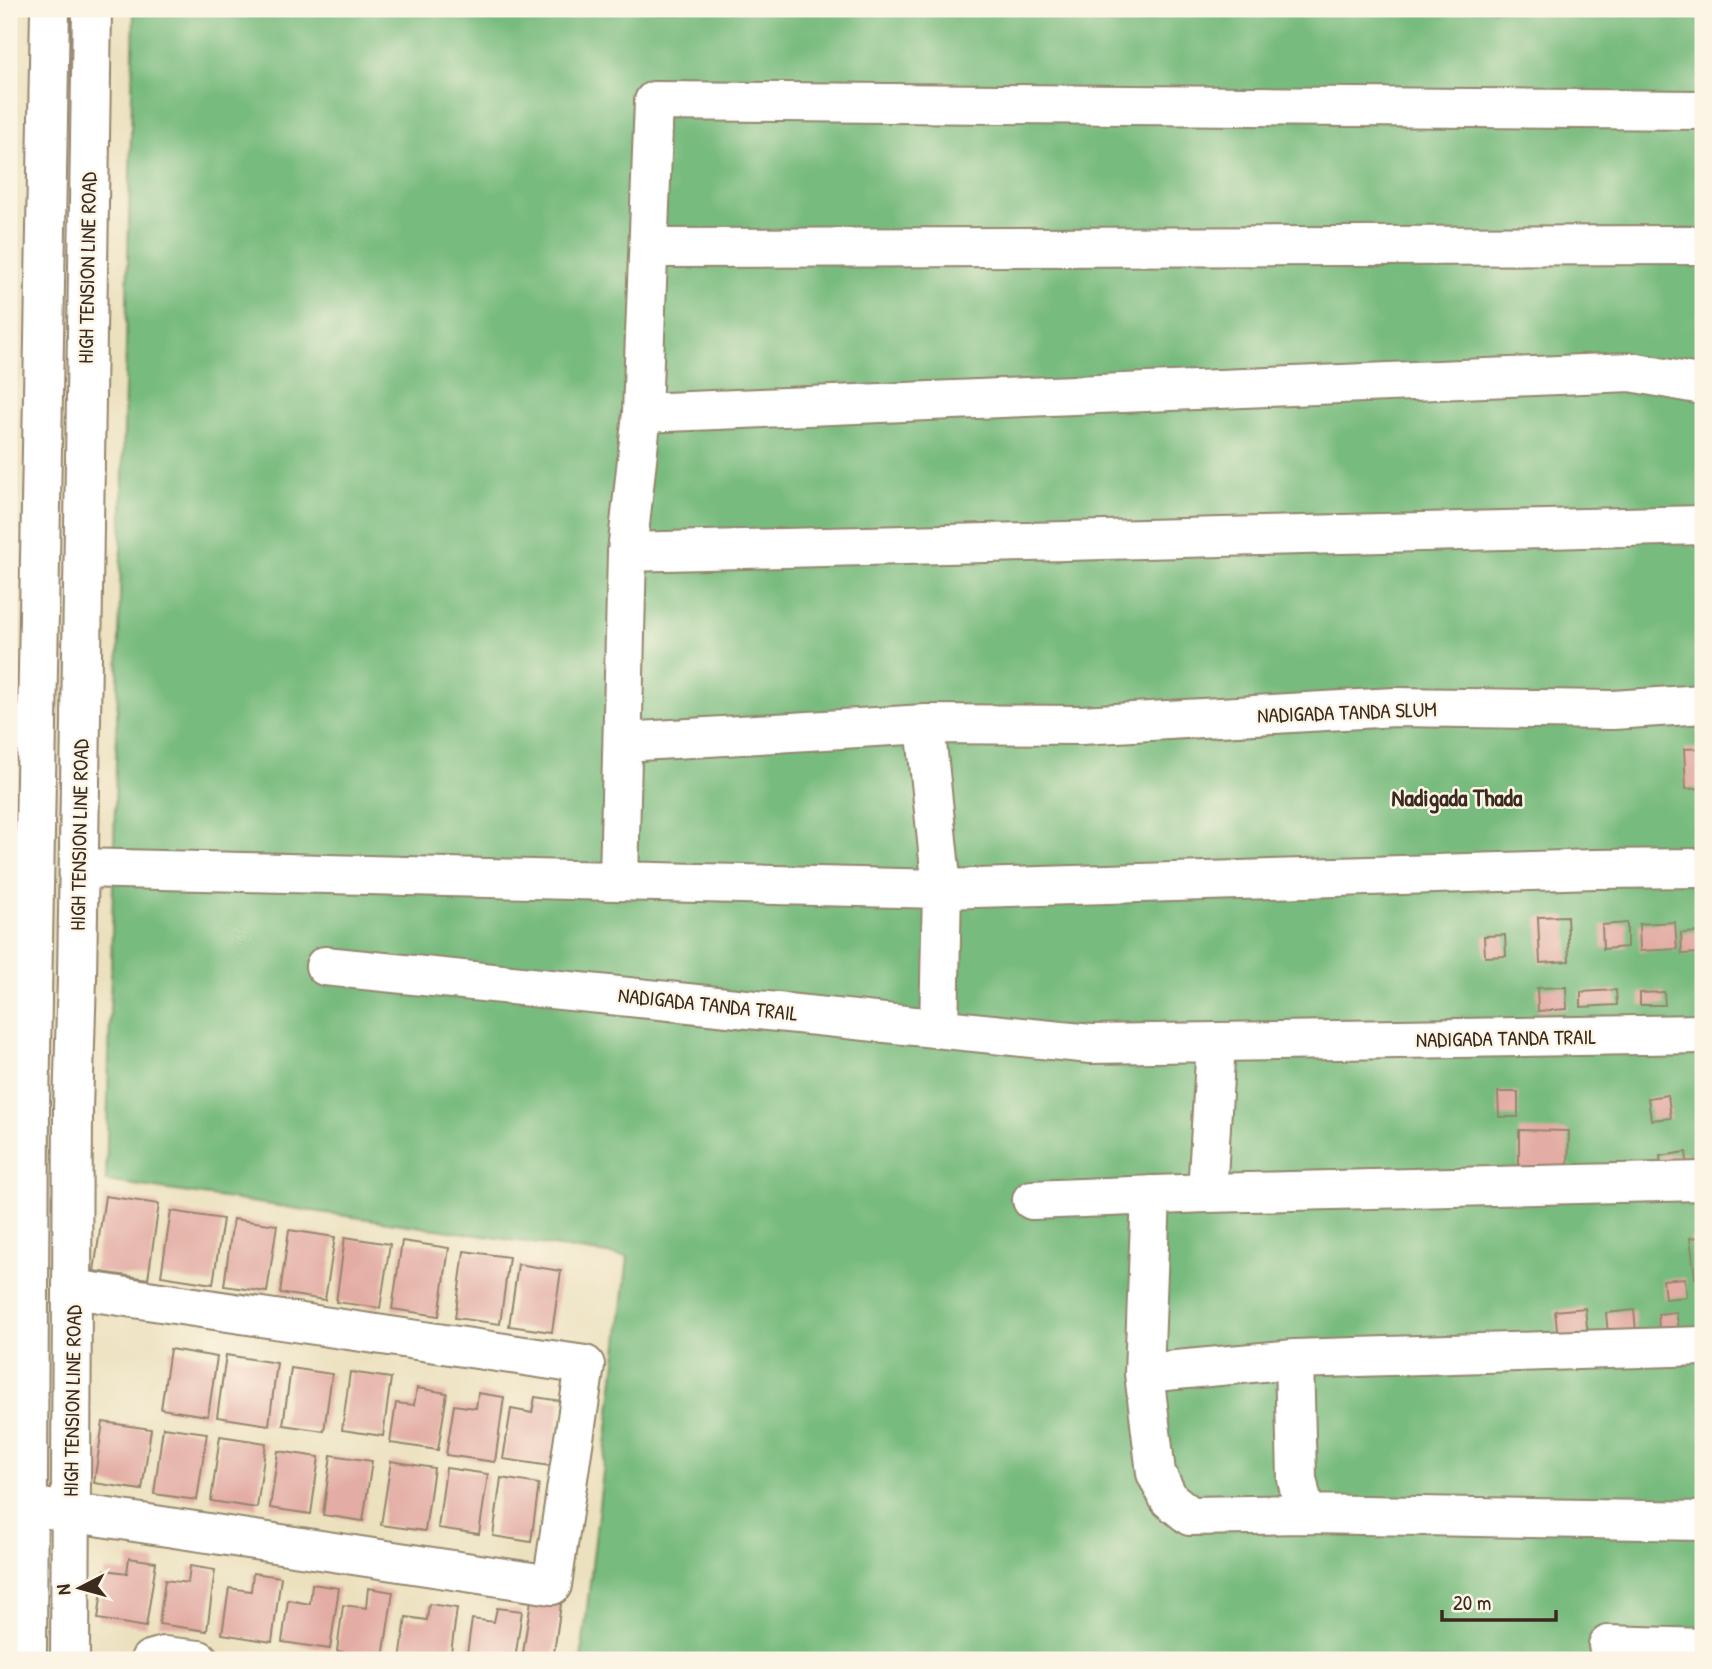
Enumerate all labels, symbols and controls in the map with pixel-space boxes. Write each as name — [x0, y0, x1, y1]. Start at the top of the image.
street label: HIGH TENSION LINE ROAD — [71, 172, 103, 364]
street label: NADIGADA TANDA SLUM — [1257, 694, 1437, 730]
street label: HIGH TENSION LINE ROAD — [63, 739, 95, 931]
district label: Nadigada Thada — [1392, 781, 1523, 814]
street label: NADIGADA TANDA TRAIL — [617, 980, 799, 1028]
street label: NADIGADA TANDA TRAIL — [1416, 1022, 1597, 1054]
street label: HIGH TENSION LINE ROAD — [56, 1305, 88, 1497]
north arrow — [46, 1554, 116, 1624]
scale bar — [1442, 1578, 1556, 1622]
text: N — [50, 1583, 77, 1596]
text: 20 m — [1453, 1588, 1491, 1617]

